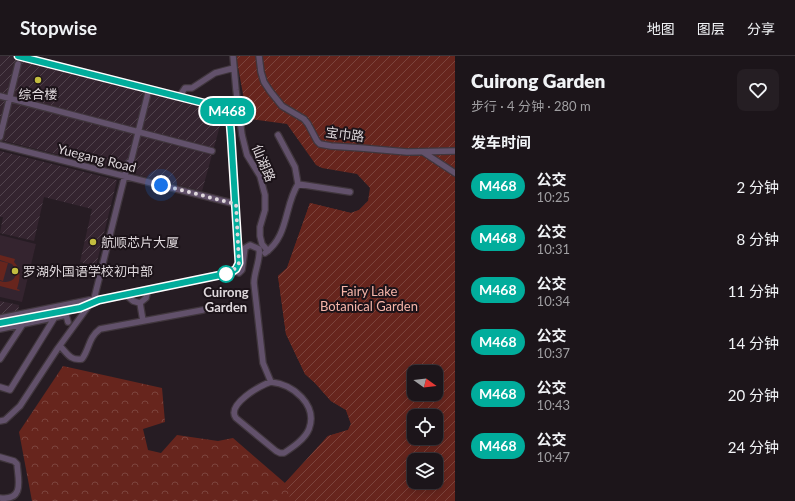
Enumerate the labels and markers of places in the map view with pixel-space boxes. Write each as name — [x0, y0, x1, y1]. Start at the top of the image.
marker: 综合楼 — [33, 75, 43, 85]
place label: 综合楼 — [18, 86, 58, 102]
place label: 航顺芯片大厦 — [101, 234, 179, 250]
marker: 航顺芯片大厦 — [88, 237, 98, 247]
place label: 罗湖外国语学校初中部 — [23, 263, 153, 279]
marker: Cuirong Garden — [217, 265, 235, 283]
marker: 罗湖外国语学校初中部 — [10, 266, 20, 276]
place label: Cuirong Garden — [203, 284, 249, 315]

